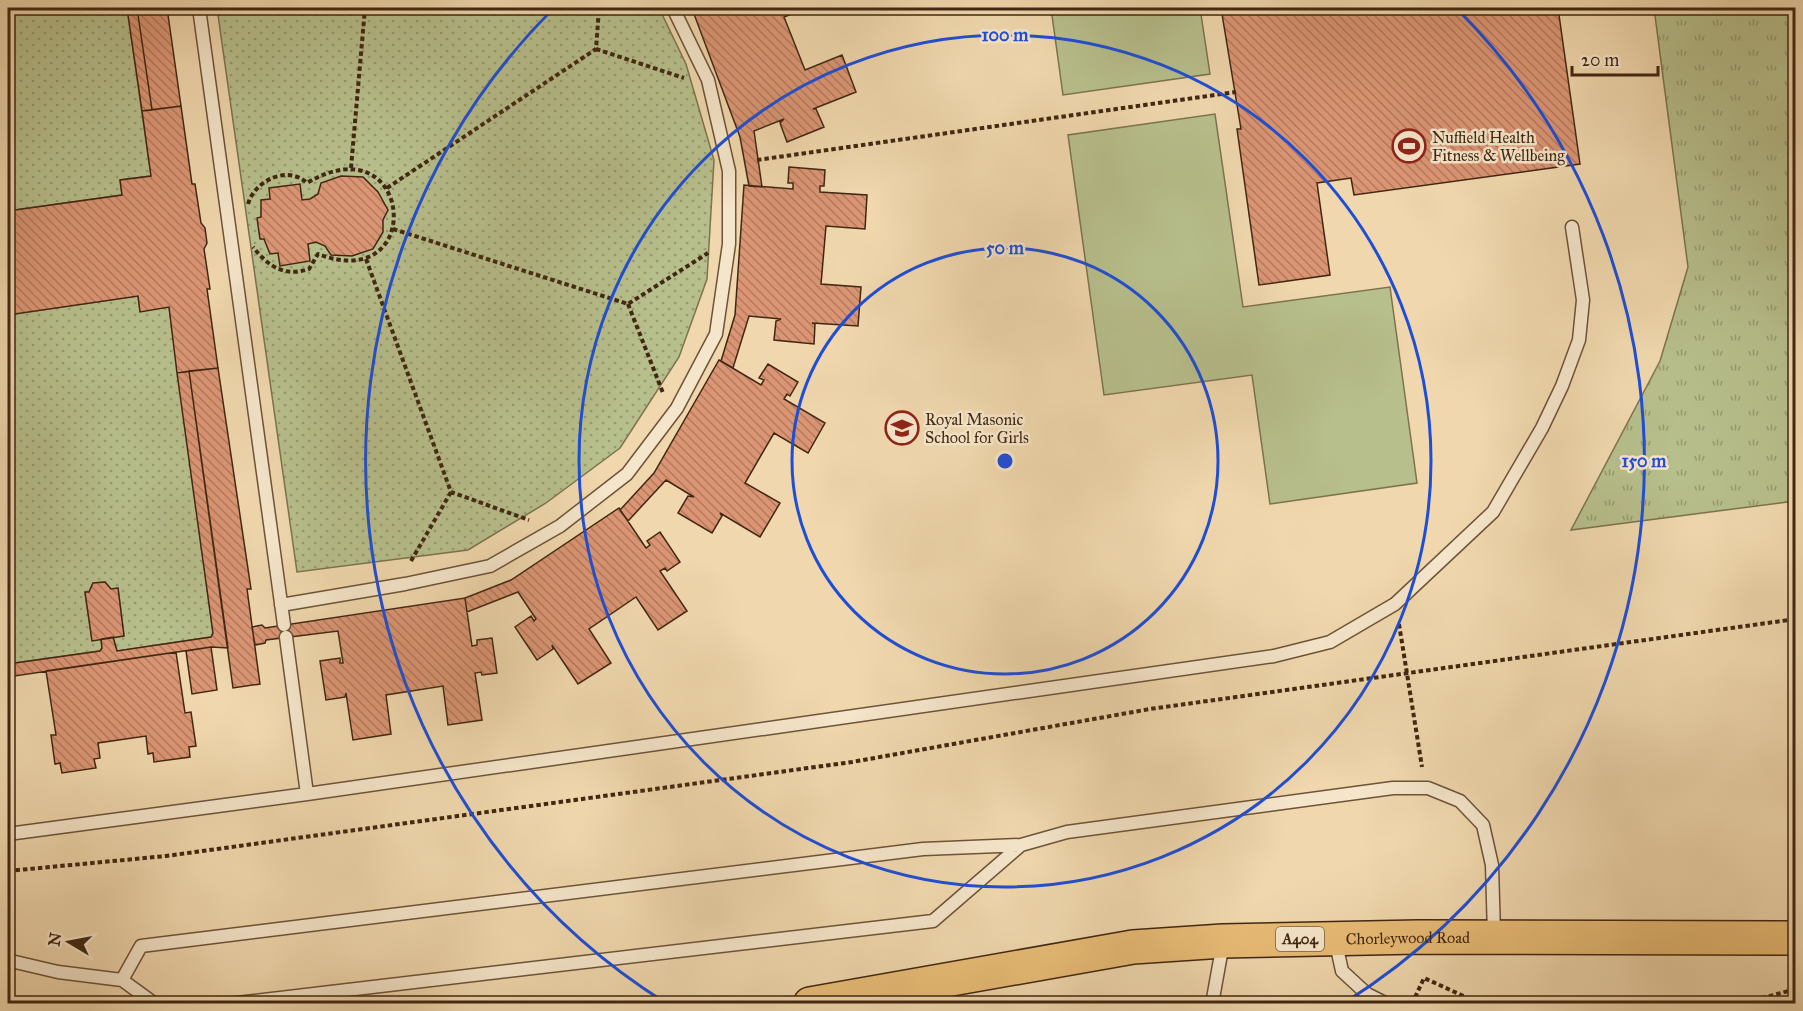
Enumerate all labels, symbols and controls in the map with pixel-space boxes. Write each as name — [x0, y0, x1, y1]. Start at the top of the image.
text: 100 m — [982, 24, 1029, 46]
scale bar — [1572, 39, 1658, 77]
text: 20 m — [1581, 49, 1619, 71]
sports icon: Nuffield Health Fitness & Wellbeing — [1391, 128, 1427, 164]
place label: Nuffield Health Fitness & Wellbeing — [1432, 128, 1565, 166]
text: 50 m — [986, 237, 1025, 259]
school or university icon: Royal Masonic School for Girls — [884, 410, 920, 446]
place label: Royal Masonic School for Girls — [925, 410, 1029, 447]
text: 150 m — [1622, 450, 1667, 472]
centre of rings — [995, 451, 1015, 471]
north arrow — [39, 912, 99, 972]
road number: A404 — [1276, 927, 1324, 951]
street label: Chorleywood Road — [1345, 928, 1470, 948]
text: N — [44, 931, 65, 948]

